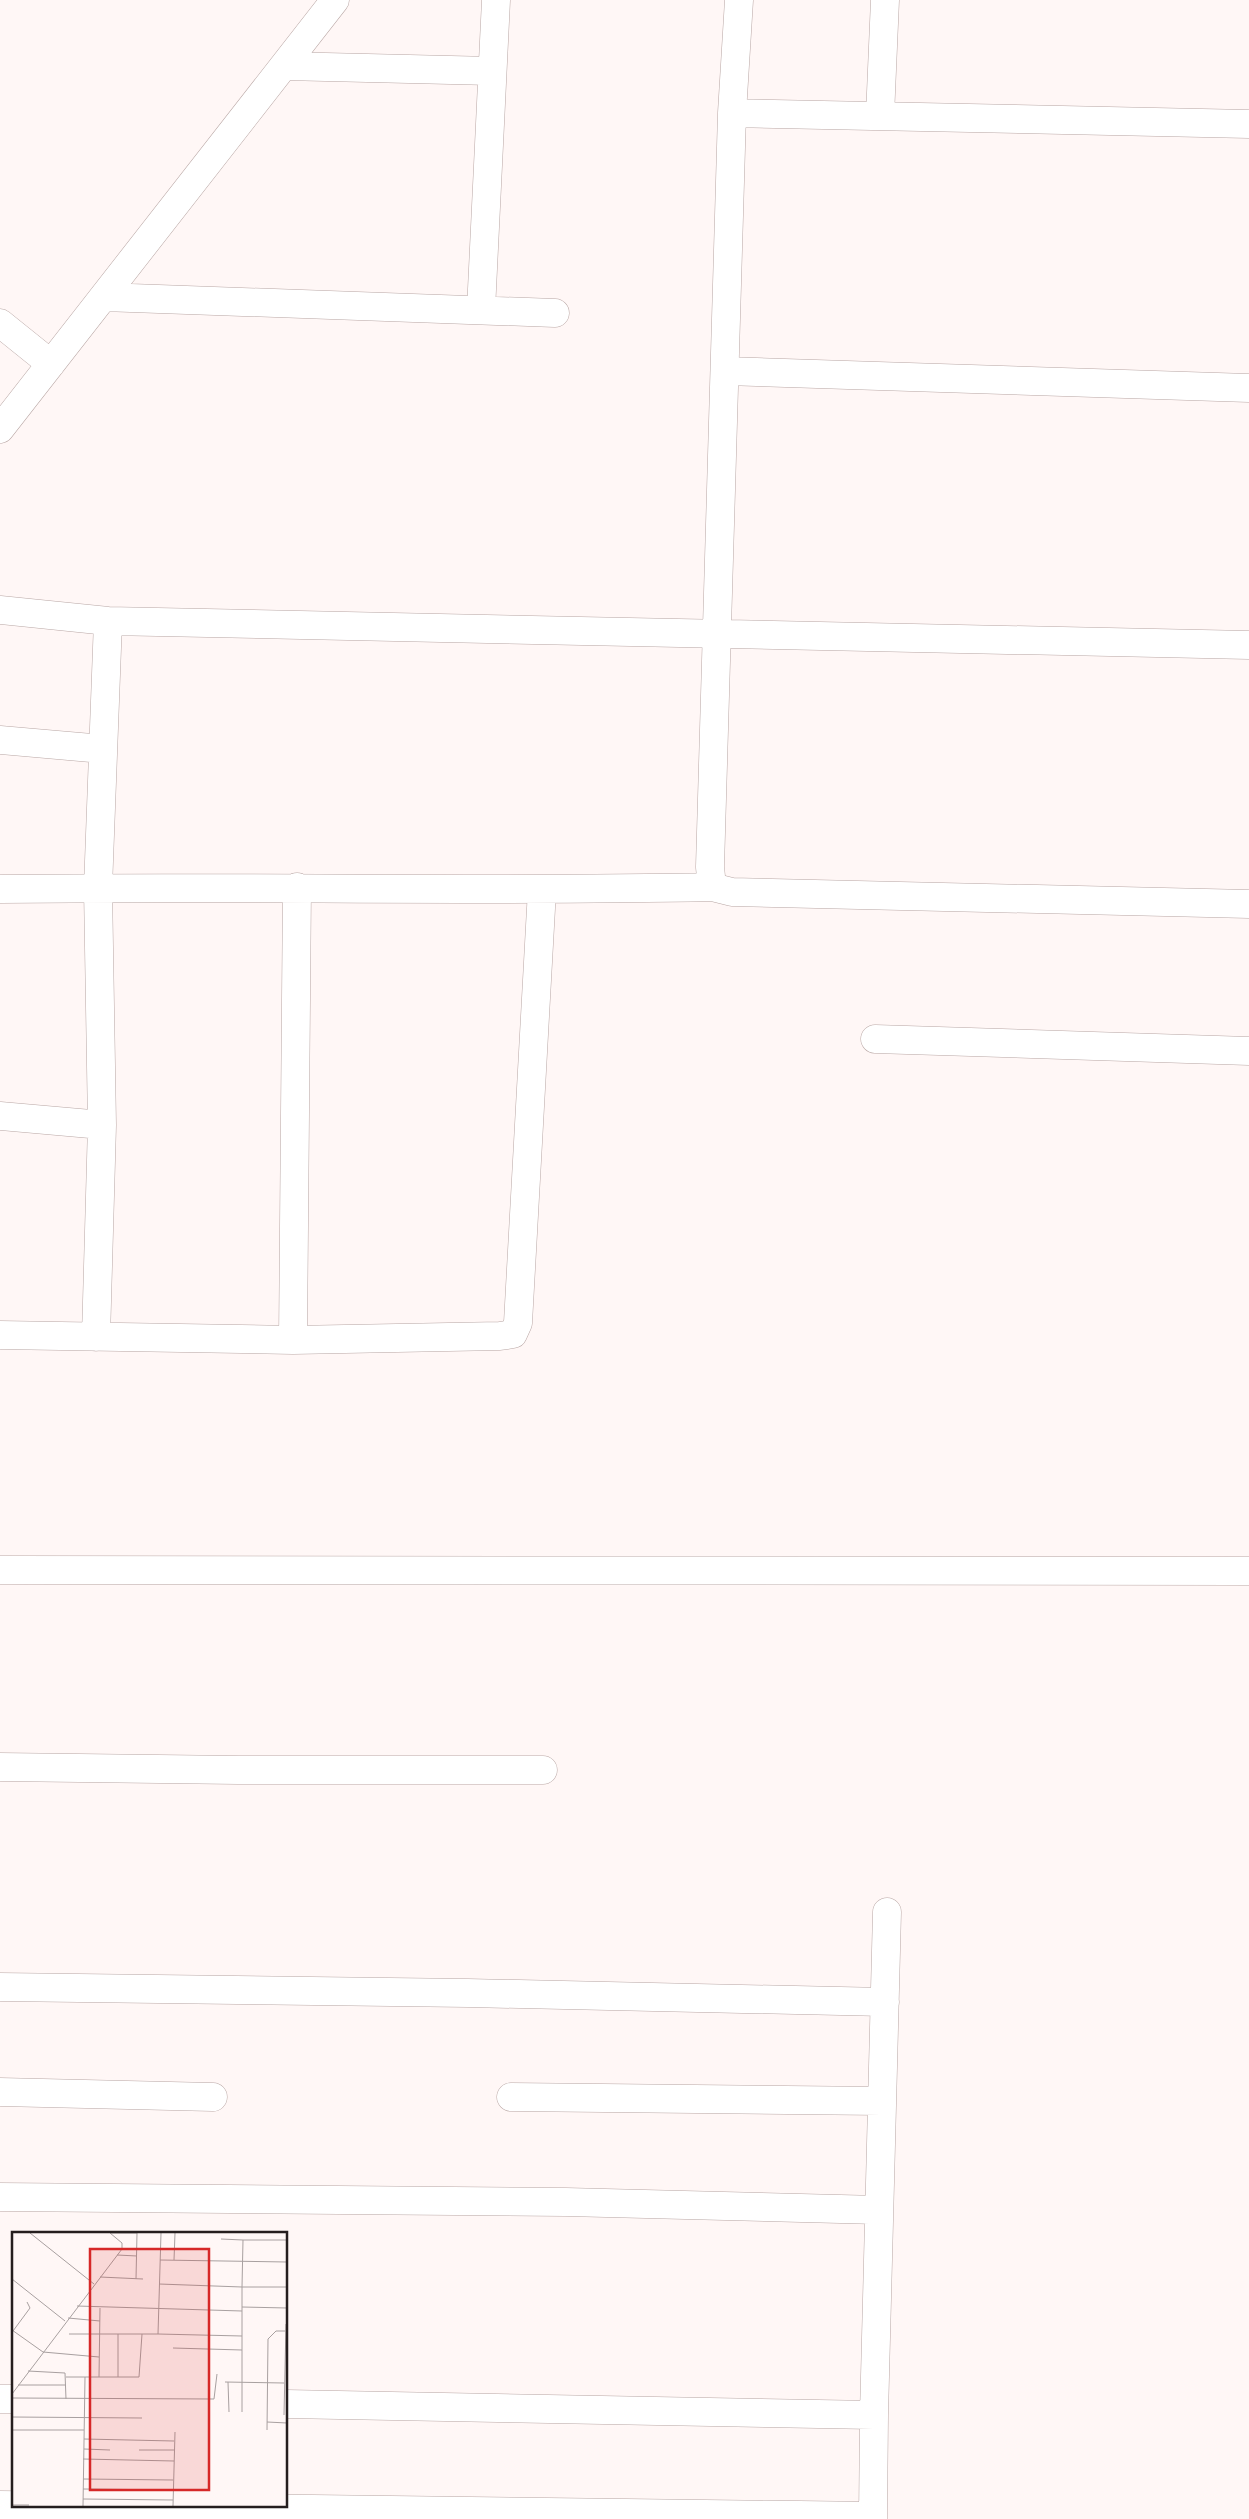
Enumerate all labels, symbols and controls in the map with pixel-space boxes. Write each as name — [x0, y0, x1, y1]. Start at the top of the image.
inset map — [12, 2232, 288, 2506]

